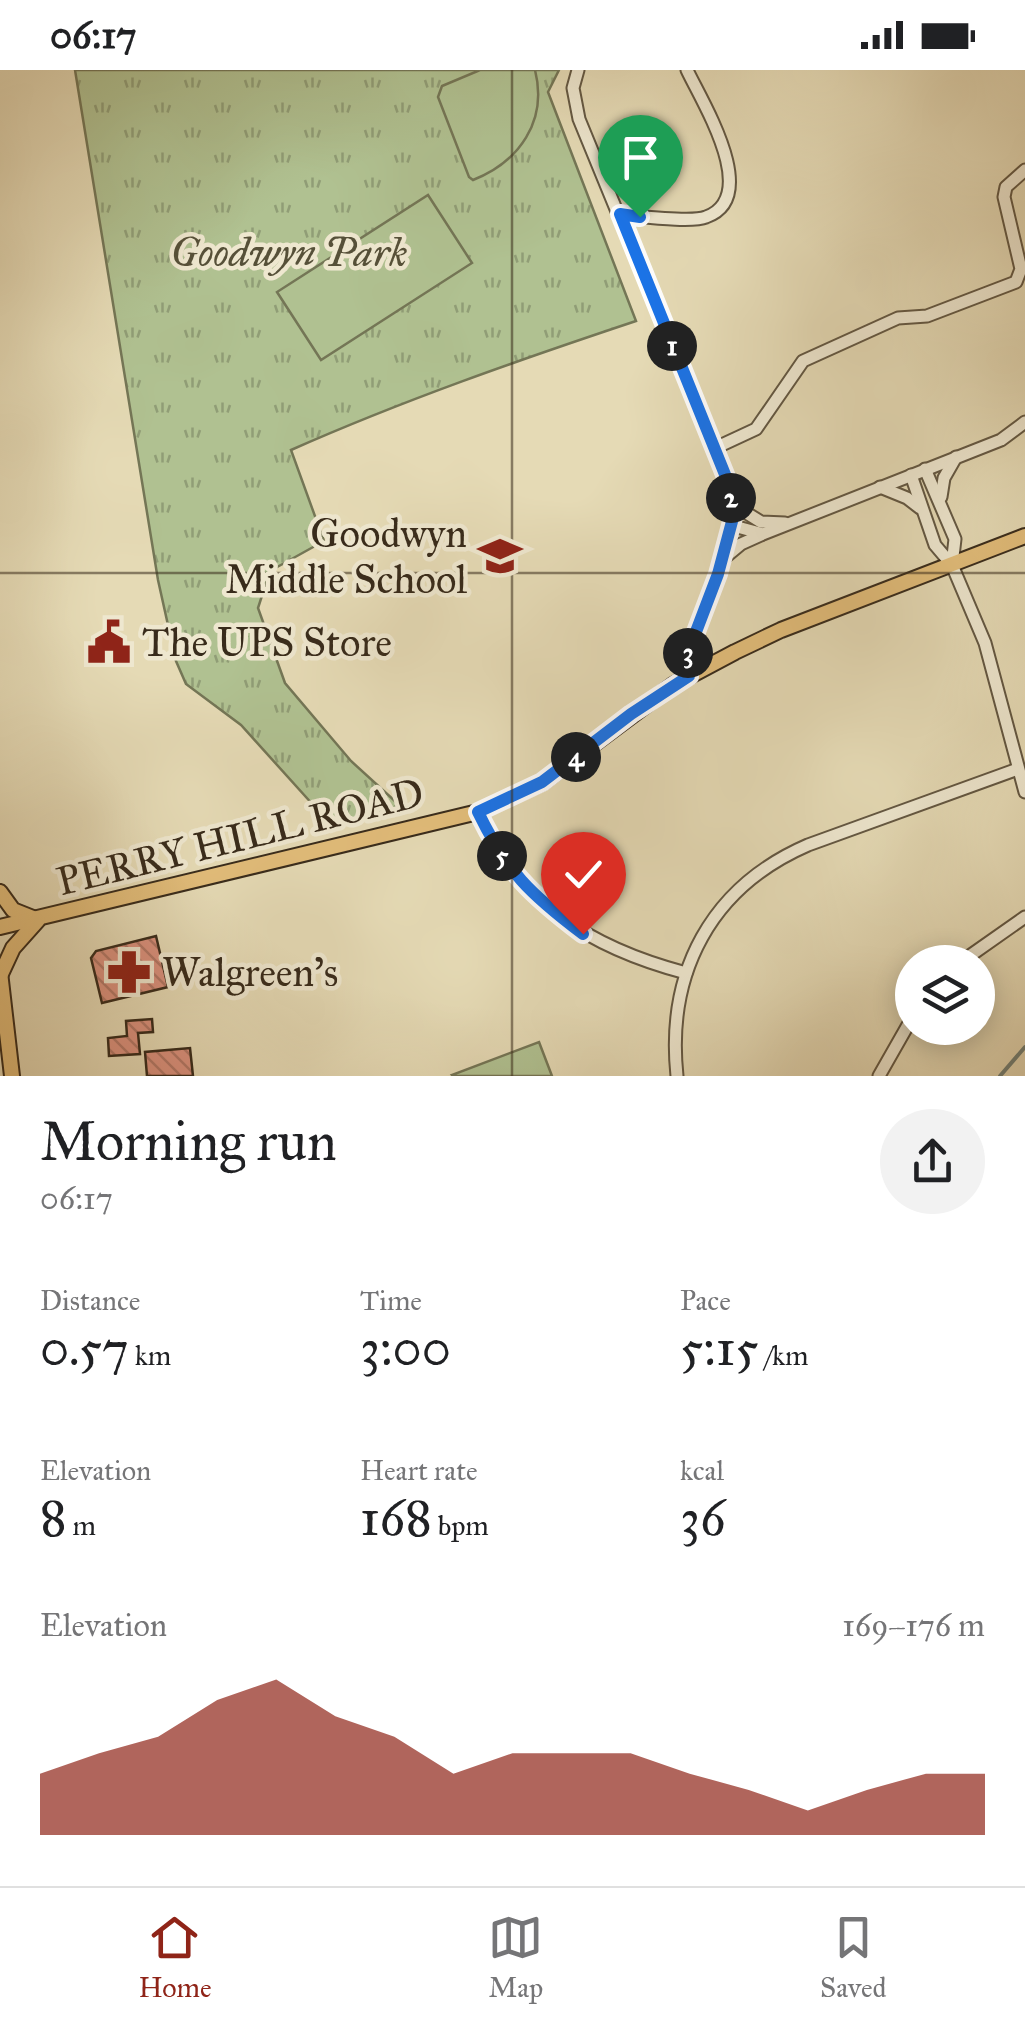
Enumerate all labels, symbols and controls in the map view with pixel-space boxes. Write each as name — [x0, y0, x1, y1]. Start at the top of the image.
text: 06:17 — [50, 12, 136, 58]
pin — [598, 115, 683, 218]
icon: arrive — [613, 130, 668, 185]
park label: Goodwyn Park — [171, 228, 408, 277]
pin: 1 — [647, 321, 697, 371]
text: 1 — [666, 328, 678, 363]
pin: 2 — [706, 473, 756, 523]
text: 2 — [724, 480, 738, 515]
place label: Goodwyn Middle School — [225, 509, 467, 604]
school or university icon: Goodwyn Middle School — [476, 532, 524, 580]
public building icon: The UPS Store — [85, 618, 133, 666]
place label: The UPS Store — [142, 618, 392, 667]
pin: 3 — [663, 628, 713, 678]
text: 3 — [682, 635, 694, 670]
pin: 4 — [551, 732, 601, 782]
text: 4 — [568, 739, 584, 774]
street label: PERRY HILL ROAD — [52, 768, 428, 906]
pin: 5 — [477, 831, 527, 881]
pin — [541, 832, 626, 935]
text: 5 — [495, 838, 509, 873]
icon: check — [556, 847, 611, 902]
map controls — [895, 945, 995, 1045]
button: layers — [895, 945, 995, 1045]
pharmacy icon: Walgreen's — [105, 948, 153, 996]
place label: Walgreen's — [162, 948, 338, 997]
text: Morning run — [40, 1108, 337, 1175]
button: share — [880, 1109, 985, 1214]
text: 06:17 — [40, 1179, 113, 1218]
text: Distance — [40, 1283, 140, 1318]
text: Time — [360, 1283, 422, 1318]
text: Pace — [680, 1283, 731, 1318]
text: 0.57 — [40, 1318, 129, 1379]
text: 3:00 — [360, 1318, 451, 1379]
text: 5:15 — [680, 1318, 758, 1379]
text: km — [129, 1338, 171, 1373]
text: /km — [758, 1338, 809, 1373]
text: Elevation — [40, 1453, 151, 1488]
text: Heart rate — [360, 1453, 478, 1488]
text: kcal — [680, 1453, 724, 1488]
text: 8 — [40, 1488, 67, 1549]
text: 168 — [360, 1488, 432, 1549]
text: 36 — [680, 1488, 726, 1549]
text: m — [67, 1508, 96, 1543]
text: bpm — [432, 1508, 489, 1543]
text: Elevation — [40, 1606, 167, 1645]
text: 169–176 m — [842, 1606, 985, 1645]
tab: Home — [138, 1910, 212, 2005]
tab: Map — [488, 1910, 543, 2005]
tab: Saved — [820, 1910, 887, 2005]

